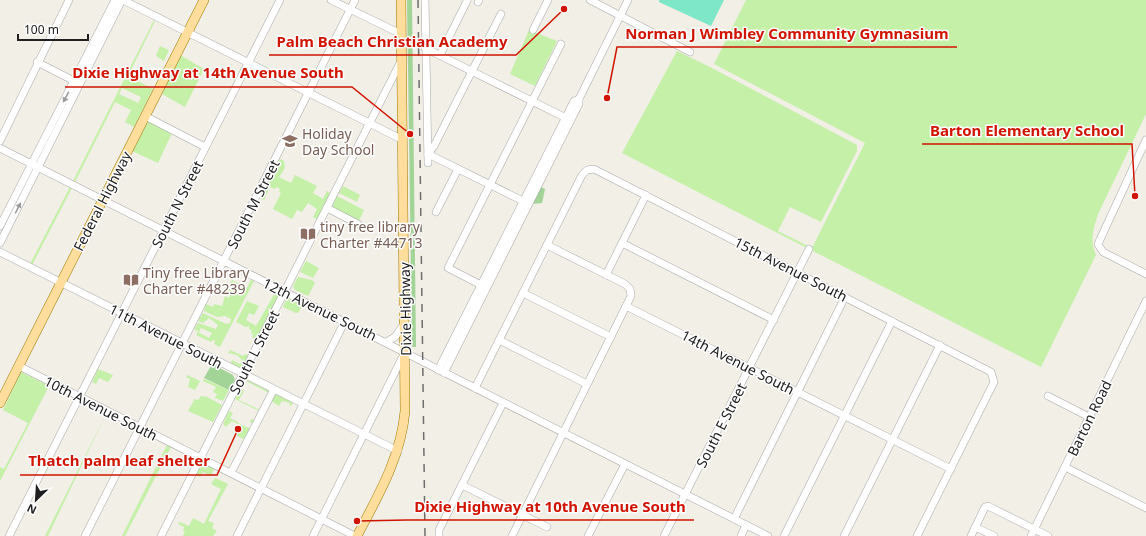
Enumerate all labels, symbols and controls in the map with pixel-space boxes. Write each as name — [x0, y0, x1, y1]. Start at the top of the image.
scale bar — [18, 16, 88, 42]
callout: Norman J Wimbley Community Gymnasium — [617, 20, 957, 47]
text: 100 m — [24, 21, 59, 38]
text: Norman J Wimbley Community Gymnasium — [625, 23, 949, 43]
callout: Palm Beach Christian Academy — [269, 28, 516, 55]
text: Palm Beach Christian Academy — [276, 31, 508, 51]
callout: Dixie Highway at 14th Avenue South — [65, 60, 352, 87]
text: Dixie Highway at 14th Avenue South — [72, 62, 344, 82]
one-way arrow — [63, 91, 69, 103]
callout: Barton Elementary School — [922, 117, 1132, 144]
text: Barton Elementary School — [930, 120, 1124, 140]
place label: Holiday Day School — [302, 124, 374, 159]
school or university icon: Holiday Day School — [281, 132, 299, 150]
street label: Federal Highway — [69, 147, 136, 254]
street label: South M Street — [222, 156, 284, 252]
street label: South N Street — [147, 157, 207, 251]
one-way arrow — [15, 202, 21, 214]
place label: tiny free library Charter #44713 — [320, 217, 423, 252]
library icon: tiny free library Charter #44713 — [299, 225, 317, 243]
street label: 15th Avenue South — [731, 232, 851, 306]
street label: Dixie Highway — [395, 261, 415, 356]
place label: Tiny free Library Charter #48239 — [143, 263, 250, 298]
library icon: Tiny free Library Charter #48239 — [122, 271, 140, 289]
street label: 12th Avenue South — [260, 273, 380, 345]
street label: 11th Avenue South — [106, 299, 226, 373]
street label: South L Street — [225, 307, 283, 397]
street label: 14th Avenue South — [678, 325, 798, 399]
street label: 10th Avenue South — [41, 371, 161, 445]
street label: Barton Road — [1062, 377, 1116, 459]
street label: South E Street — [691, 379, 751, 471]
callout: Thatch palm leaf shelter — [20, 448, 217, 475]
text: Thatch palm leaf shelter — [28, 450, 210, 470]
north arrow — [16, 480, 56, 520]
callout: Dixie Highway at 10th Avenue South — [407, 493, 694, 520]
text: Dixie Highway at 10th Avenue South — [414, 496, 686, 516]
text: N — [24, 501, 39, 518]

